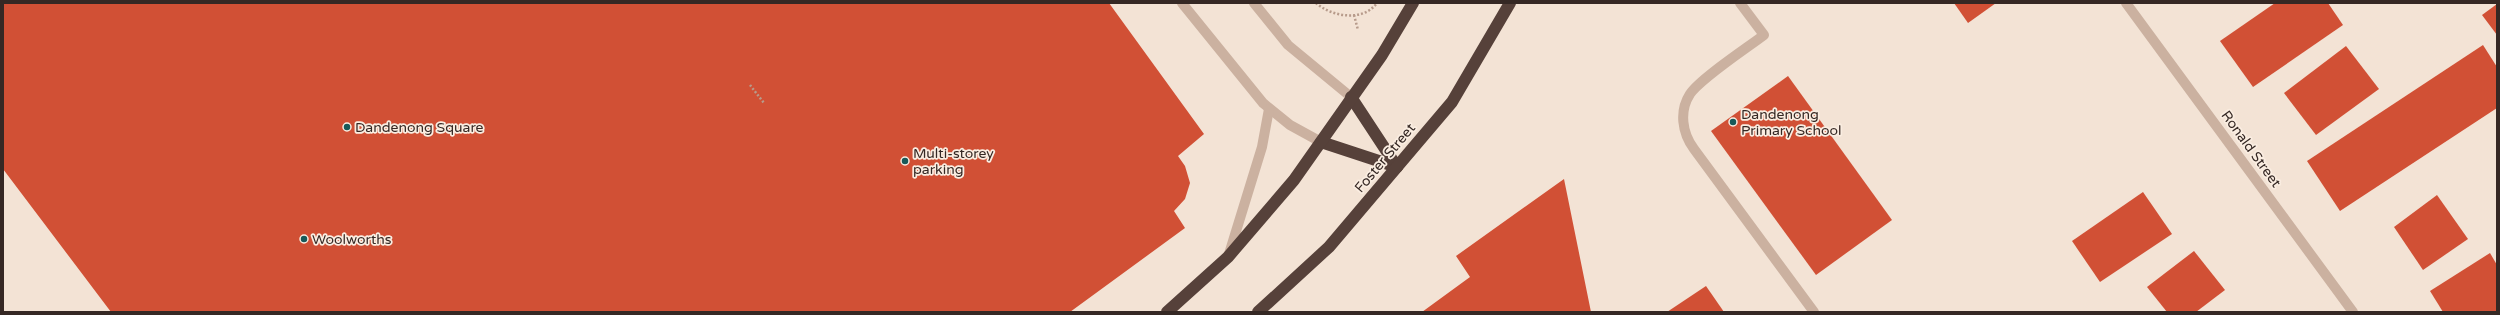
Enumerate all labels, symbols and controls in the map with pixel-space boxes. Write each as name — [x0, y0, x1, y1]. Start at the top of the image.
place label: Dandenong Primary School — [1741, 106, 1842, 139]
street label: Ronald Street — [2217, 107, 2285, 191]
marker: Dandenong Primary School — [1728, 117, 1738, 127]
place label: Dandenong Square — [355, 119, 484, 136]
street label: Foster Street — [1351, 119, 1419, 196]
marker: Dandenong Square — [342, 122, 352, 132]
place label: Multi-storey parking — [913, 145, 994, 178]
marker: Multi-storey parking — [900, 156, 910, 166]
place label: Woolworths — [312, 231, 392, 248]
marker: Woolworths — [299, 234, 309, 244]

